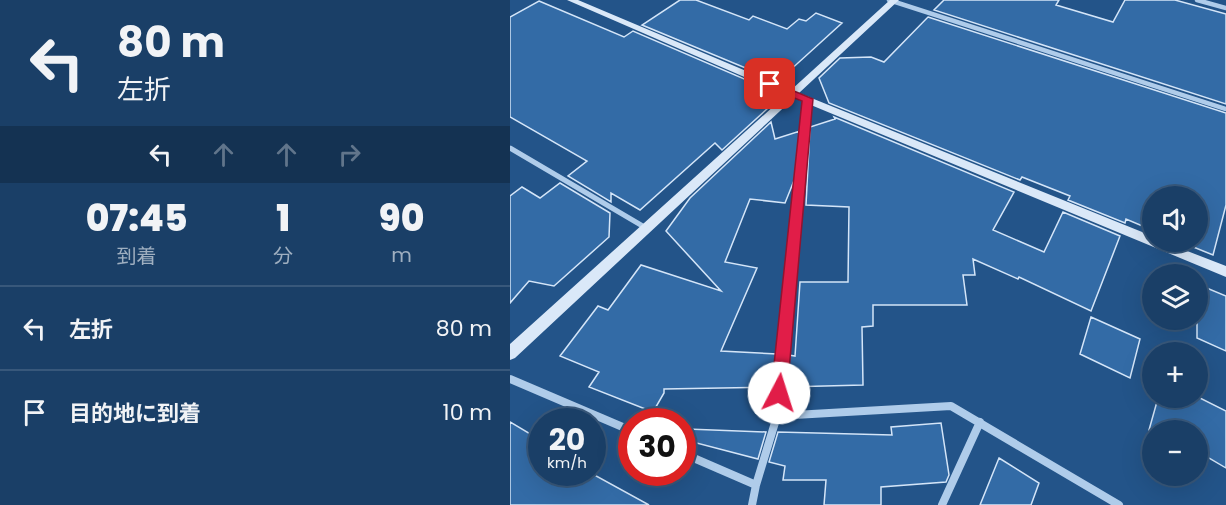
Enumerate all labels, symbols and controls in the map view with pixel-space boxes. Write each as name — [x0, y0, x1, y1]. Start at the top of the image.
text: 80 m — [117, 13, 225, 72]
icon: left — [18, 24, 96, 102]
pin — [744, 58, 795, 109]
icon: arrive — [753, 67, 786, 100]
text: 左折 — [117, 71, 171, 108]
icon: left — [144, 138, 177, 171]
icon: ahead — [207, 138, 240, 171]
icon: ahead — [270, 138, 303, 171]
icon: right — [333, 138, 366, 171]
map controls — [1142, 186, 1208, 486]
button: sound — [1142, 186, 1208, 252]
text: 07:45 — [86, 193, 187, 244]
text: 1 — [276, 193, 290, 244]
text: 90 — [379, 193, 424, 244]
text: m — [391, 241, 412, 269]
text: 到着 — [117, 242, 157, 270]
text: 分 — [273, 242, 293, 270]
button: layers — [1142, 264, 1208, 330]
icon: left — [18, 312, 51, 345]
text: 80 m — [436, 313, 492, 344]
text: 左折 — [69, 314, 113, 345]
button: + — [1142, 342, 1208, 408]
position arrow — [747, 361, 811, 425]
icon: arrive — [18, 396, 51, 429]
text: 10 m — [443, 397, 492, 428]
text: 目的地に到着 — [69, 398, 201, 429]
speed limit sign: 30 — [618, 408, 696, 486]
text: 20 — [549, 418, 585, 461]
button: − — [1142, 420, 1208, 486]
text: km/h — [547, 452, 587, 473]

